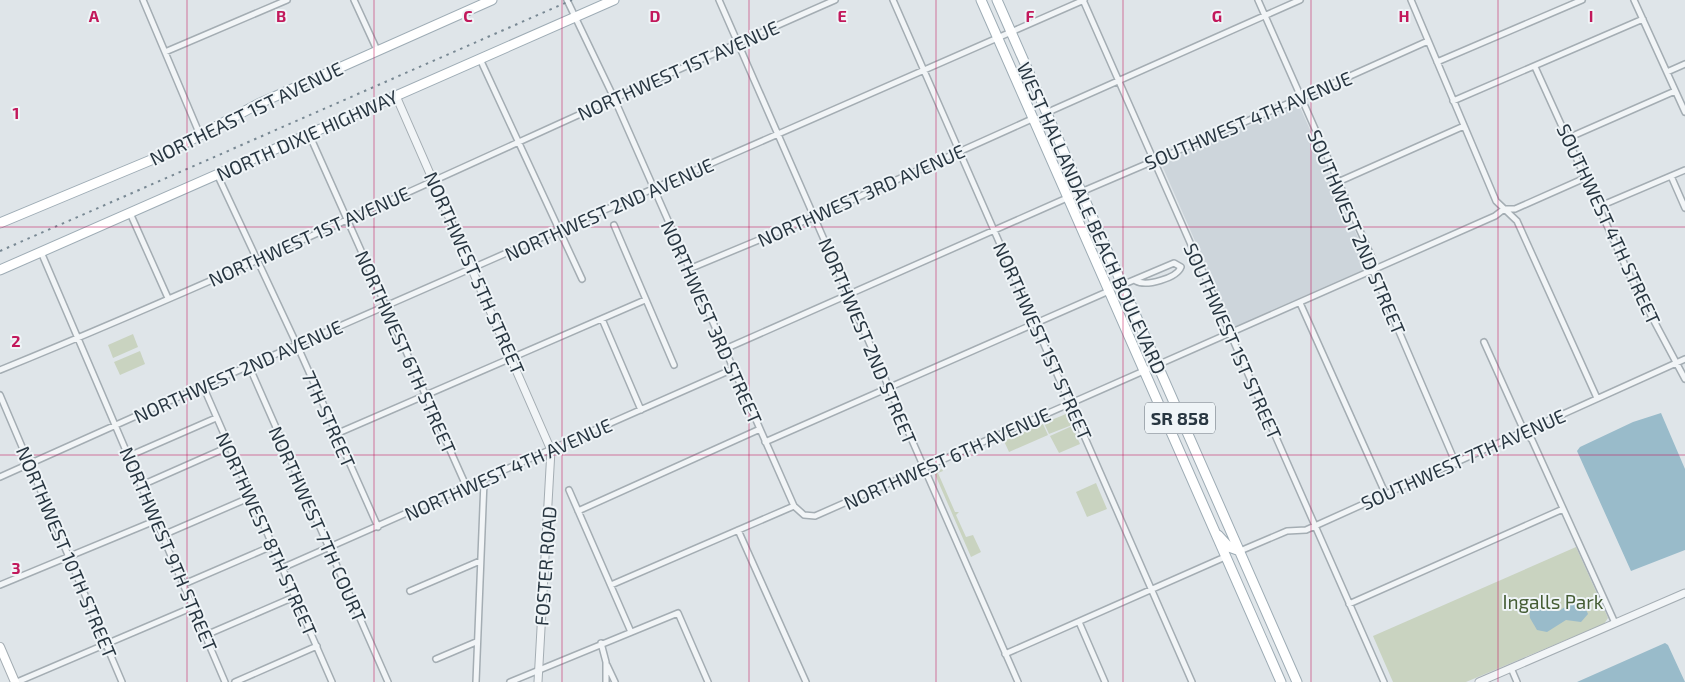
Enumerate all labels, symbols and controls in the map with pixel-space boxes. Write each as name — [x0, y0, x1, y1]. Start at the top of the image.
text: A — [89, 6, 100, 25]
text: B — [276, 6, 286, 25]
text: C — [463, 6, 473, 25]
text: D — [650, 6, 661, 25]
text: E — [837, 6, 847, 25]
text: F — [1026, 6, 1035, 25]
text: G — [1212, 6, 1222, 25]
text: H — [1398, 6, 1410, 25]
text: I — [1589, 6, 1593, 25]
street label: NORTHWEST 1ST AVENUE — [574, 15, 782, 125]
street label: NORTHEAST 1ST AVENUE — [146, 56, 346, 170]
street label: WEST HALLANDALE BEACH BOULEVARD — [1013, 58, 1171, 378]
street label: SOUTHWEST 4TH AVENUE — [1141, 66, 1355, 174]
street label: NORTH DIXIE HIGHWAY — [213, 85, 401, 185]
text: 1 — [13, 103, 19, 122]
street label: SOUTHWEST 4TH STREET — [1552, 120, 1666, 328]
street label: SOUTHWEST 2ND STREET — [1303, 126, 1411, 338]
street label: NORTHWEST 3RD AVENUE — [754, 139, 968, 251]
street label: NORTHWEST 2ND AVENUE — [501, 153, 717, 265]
street label: NORTHWEST 5TH STREET — [420, 168, 530, 378]
street label: NORTHWEST 1ST AVENUE — [205, 181, 413, 291]
street label: NORTHWEST 3RD STREET — [657, 217, 767, 427]
street label: NORTHWEST 2ND STREET — [814, 234, 922, 448]
street label: NORTHWEST 1ST STREET — [989, 238, 1097, 444]
street label: SOUTHWEST 1ST STREET — [1179, 239, 1287, 443]
street label: NORTHWEST 6TH STREET — [351, 247, 461, 457]
street label: NORTHWEST 2ND AVENUE — [130, 315, 346, 427]
text: 2 — [11, 331, 21, 350]
street label: 7TH STREET — [297, 367, 361, 471]
street label: NORTHWEST 6TH AVENUE — [840, 402, 1054, 514]
road number: SR 858 — [1145, 402, 1215, 433]
street label: SOUTHWEST 7TH AVENUE — [1357, 404, 1569, 514]
street label: NORTHWEST 4TH AVENUE — [401, 413, 615, 525]
street label: NORTHWEST 7TH COURT — [264, 423, 372, 625]
street label: NORTHWEST 8TH STREET — [212, 428, 322, 640]
street label: NORTHWEST 10TH STREET — [12, 442, 122, 662]
street label: NORTHWEST 9TH STREET — [115, 443, 223, 655]
street label: FOSTER ROAD — [529, 505, 561, 627]
text: 3 — [11, 558, 21, 577]
park label: Ingalls Park — [1503, 590, 1604, 613]

